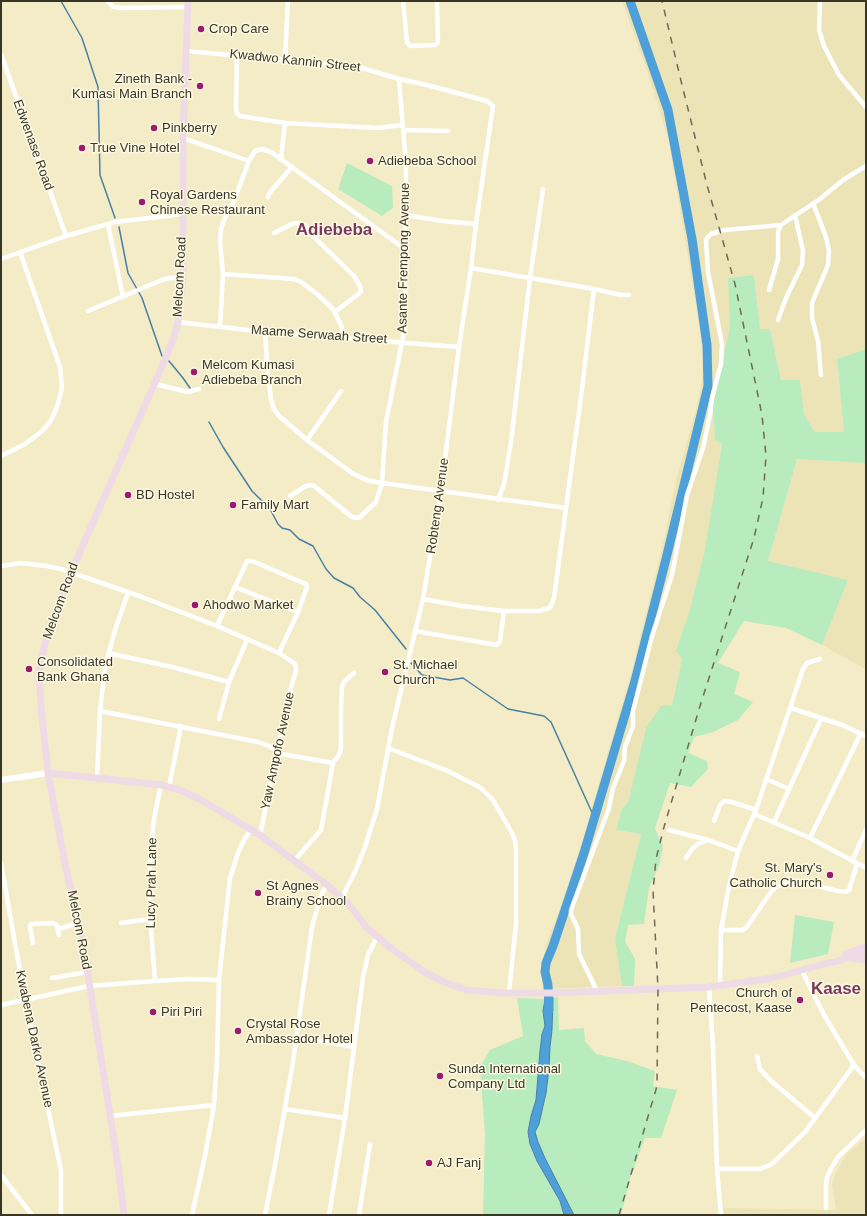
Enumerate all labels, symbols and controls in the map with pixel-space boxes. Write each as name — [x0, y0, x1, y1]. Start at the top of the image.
place label: Crop Care — [209, 21, 269, 37]
marker: Crop Care — [196, 24, 206, 34]
street label: Kwadwo Kannin Street — [229, 46, 361, 76]
place label: Zineth Bank - Kumasi Main Branch — [72, 71, 192, 102]
marker: Zineth Bank - Kumasi Main Branch — [195, 81, 205, 91]
street label: Edwenase Road — [9, 98, 57, 192]
place label: Pinkberry — [162, 120, 217, 136]
marker: Pinkberry — [149, 123, 159, 133]
place label: True Vine Hotel — [90, 140, 180, 156]
marker: True Vine Hotel — [77, 143, 87, 153]
place label: Adiebeba School — [378, 153, 476, 169]
marker: Adiebeba School — [365, 156, 375, 166]
street label: Asante Frempong Avenue — [395, 182, 413, 334]
place label: Royal Gardens Chinese Restaurant — [150, 187, 265, 218]
marker: Royal Gardens Chinese Restaurant — [137, 197, 147, 207]
district label: Adiebeba — [296, 220, 372, 240]
street label: Melcom Road — [170, 237, 190, 317]
street label: Maame Serwaah Street — [250, 322, 388, 348]
place label: Melcom Kumasi Adiebeba Branch — [202, 357, 302, 388]
marker: Melcom Kumasi Adiebeba Branch — [189, 367, 199, 377]
street label: Robteng Avenue — [424, 457, 452, 555]
place label: BD Hostel — [136, 487, 195, 503]
marker: BD Hostel — [123, 490, 133, 500]
place label: Family Mart — [241, 497, 309, 513]
marker: Family Mart — [228, 500, 238, 510]
street label: Melcom Road — [40, 561, 82, 641]
place label: Ahodwo Market — [203, 597, 293, 613]
marker: Ahodwo Market — [190, 600, 200, 610]
place label: Consolidated Bank Ghana — [37, 654, 113, 685]
place label: St. Michael Church — [393, 657, 457, 688]
marker: Consolidated Bank Ghana — [24, 664, 34, 674]
marker: St. Michael Church — [380, 667, 390, 677]
street label: Yaw Ampofo Avenue — [258, 691, 298, 811]
street label: Lucy Prah Lane — [143, 837, 161, 929]
place label: St. Mary's Catholic Church — [730, 860, 822, 891]
marker: St. Mary's Catholic Church — [825, 870, 835, 880]
place label: St Agnes Brainy School — [266, 878, 346, 909]
marker: St Agnes Brainy School — [253, 888, 263, 898]
street label: Melcom Road — [64, 889, 94, 971]
street label: Kwabena Darko Avenue — [12, 969, 56, 1109]
district label: Kaase — [811, 979, 861, 999]
place label: Church of Pentecost, Kaase — [690, 985, 792, 1016]
marker: Church of Pentecost, Kaase — [795, 995, 805, 1005]
place label: Piri Piri — [161, 1004, 202, 1020]
marker: Piri Piri — [148, 1007, 158, 1017]
place label: Crystal Rose Ambassador Hotel — [246, 1016, 353, 1047]
marker: Crystal Rose Ambassador Hotel — [233, 1026, 243, 1036]
place label: Sunda International Company Ltd — [448, 1061, 561, 1092]
marker: Sunda International Company Ltd — [435, 1071, 445, 1081]
place label: AJ Fanj — [437, 1155, 481, 1171]
marker: AJ Fanj — [424, 1158, 434, 1168]

